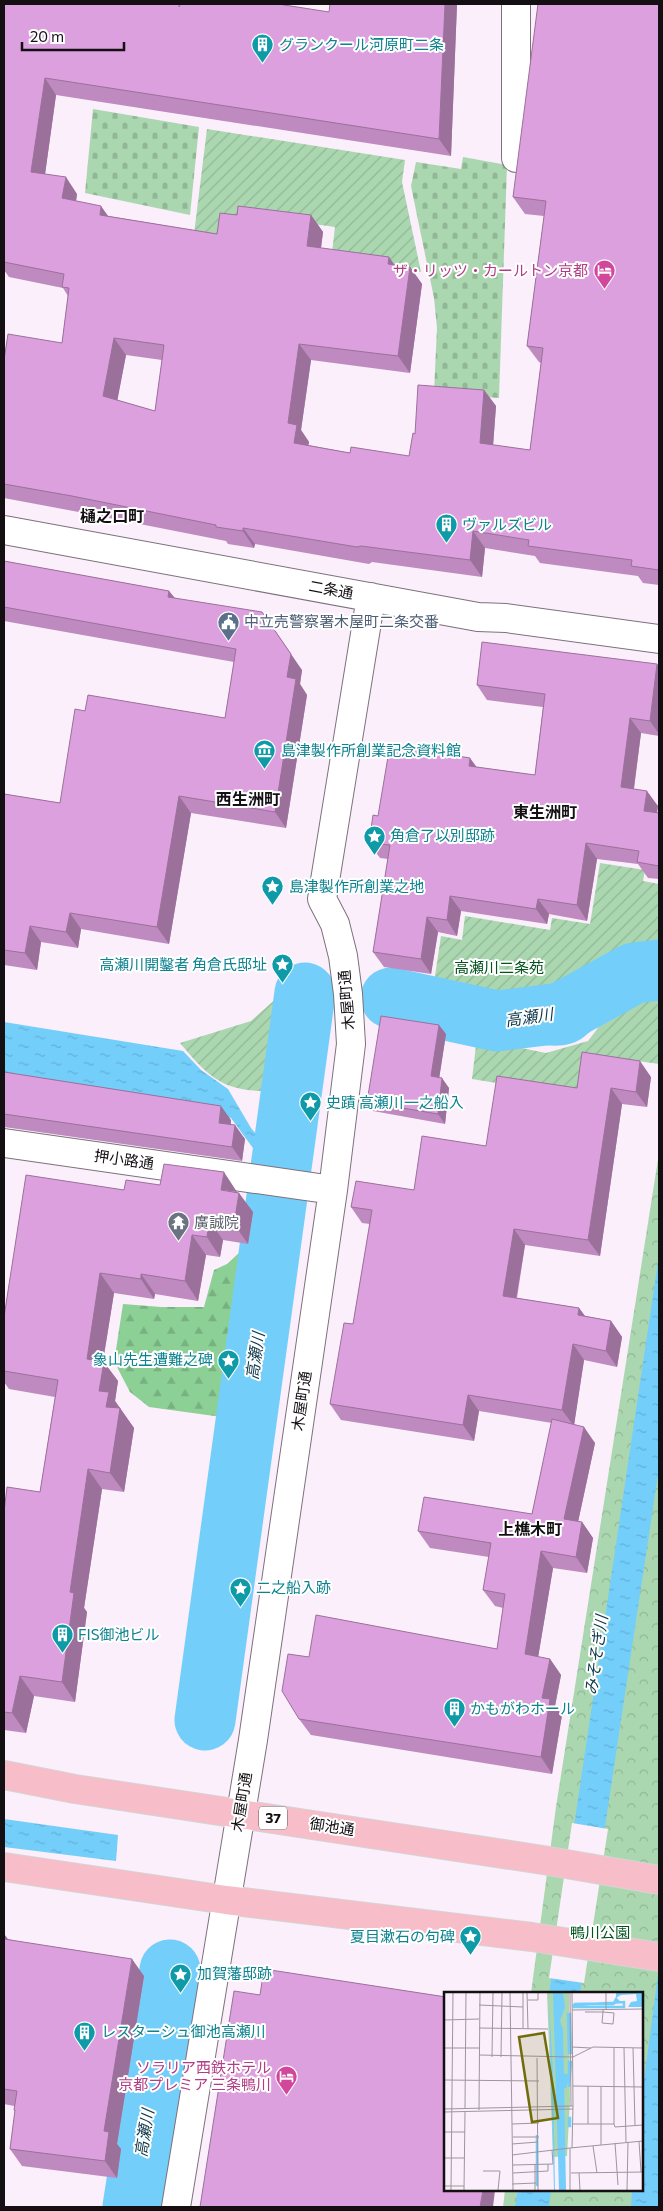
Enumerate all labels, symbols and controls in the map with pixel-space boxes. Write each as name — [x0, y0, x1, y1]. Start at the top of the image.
scale bar — [22, 20, 125, 52]
text: 20 m — [30, 27, 64, 45]
building icon: グランクール河原町二条 — [251, 33, 275, 64]
place label: グランクール河原町二条 — [279, 35, 444, 53]
hotel icon: ザ・リッツ・カールトン京都 — [592, 259, 616, 290]
place label: ザ・リッツ・カールトン京都 — [393, 261, 588, 279]
district label: 樋之口町 — [80, 506, 144, 525]
building icon: ヴァルズビル — [434, 513, 458, 544]
place label: ヴァルズビル — [462, 515, 552, 533]
street label: 二条通 — [307, 576, 355, 602]
public building icon: 中立売警察署木屋町二条交番 — [216, 610, 240, 641]
place label: 中立売警察署木屋町二条交番 — [244, 612, 439, 630]
museum icon: 島津製作所創業記念資料館 — [253, 739, 277, 770]
place label: 島津製作所創業記念資料館 — [281, 741, 461, 759]
district label: 西生洲町 — [216, 789, 280, 808]
district label: 東生洲町 — [513, 802, 577, 821]
place icon: 角倉了以別邸跡 — [362, 824, 386, 855]
place label: 角倉了以別邸跡 — [390, 826, 495, 844]
place icon: 島津製作所創業之地 — [261, 875, 285, 906]
place label: 島津製作所創業之地 — [289, 877, 424, 895]
place icon: 高瀬川開鑿者 角倉氏邸址 — [271, 953, 295, 984]
place label: 高瀬川開鑿者 角倉氏邸址 — [99, 955, 267, 973]
park label: 高瀬川二条苑 — [454, 958, 544, 976]
street label: 木屋町通 — [334, 969, 358, 1031]
water label: 高瀬川 — [504, 1003, 556, 1029]
place icon: 史蹟 高瀬川一之船入 — [298, 1091, 322, 1122]
place label: 史蹟 高瀬川一之船入 — [326, 1093, 464, 1111]
street label: 押小路通 — [93, 1146, 155, 1172]
temple icon: 廣誠院 — [166, 1211, 190, 1242]
place label: 廣誠院 — [194, 1213, 239, 1231]
water label: 高瀬川 — [242, 1329, 268, 1381]
place icon: 象山先生遭難之碑 — [217, 1348, 241, 1379]
place label: 象山先生遭難之碑 — [93, 1350, 213, 1368]
street label: 木屋町通 — [288, 1370, 314, 1432]
district label: 上樵木町 — [498, 1519, 562, 1538]
place icon: 二之船入跡 — [228, 1576, 252, 1607]
place label: 二之船入跡 — [256, 1578, 331, 1596]
water label: みそそぎ川 — [581, 1612, 611, 1696]
building icon: FIS御池ビル — [50, 1623, 74, 1654]
place label: FIS御池ビル — [78, 1625, 160, 1643]
building icon: かもがわホール — [442, 1697, 466, 1728]
place label: かもがわホール — [470, 1699, 575, 1717]
street label: 木屋町通 — [227, 1771, 255, 1833]
road number: 37 — [259, 1806, 287, 1830]
street label: 御池通 — [309, 1814, 356, 1838]
park label: 鴨川公園 — [570, 1923, 630, 1941]
place icon: 夏目漱石の句碑 — [459, 1925, 483, 1956]
place label: 夏目漱石の句碑 — [350, 1927, 455, 1945]
place icon: 加賀藩邸跡 — [169, 1962, 193, 1993]
place label: 加賀藩邸跡 — [197, 1964, 272, 1982]
inset map — [444, 1992, 643, 2191]
building icon: レスターシュ御池高瀬川 — [73, 2020, 97, 2051]
place label: レスターシュ御池高瀬川 — [101, 2022, 266, 2040]
place label: ソラリア西鉄ホテル 京都プレミア 三条鴨川 — [118, 2058, 271, 2093]
hotel icon: ソラリア西鉄ホテル 京都プレミア 三条鴨川 — [275, 2065, 299, 2096]
water label: 高瀬川 — [130, 2106, 157, 2158]

